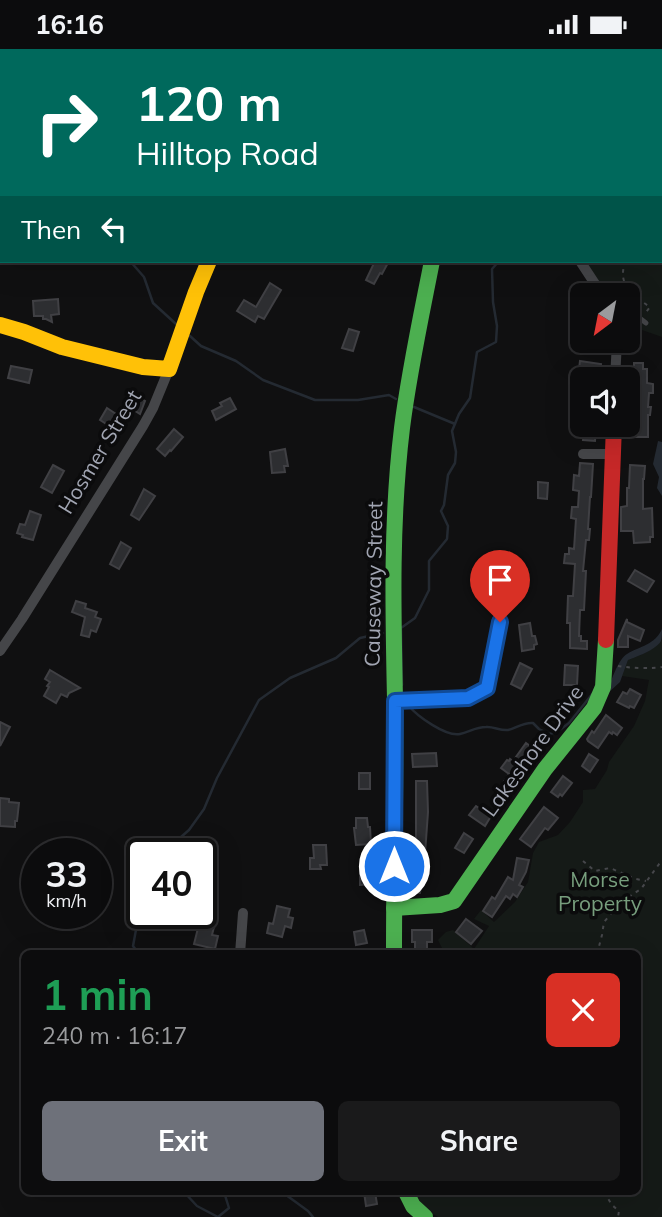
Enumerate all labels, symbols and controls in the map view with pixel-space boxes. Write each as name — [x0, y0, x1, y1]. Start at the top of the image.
text: 16:16 — [35, 8, 104, 41]
text: 120 m — [136, 72, 282, 133]
icon: right — [21, 77, 112, 168]
text: Hilltop Road — [136, 133, 319, 173]
icon: left — [95, 210, 133, 248]
text: Then — [21, 213, 81, 246]
north arrow — [570, 283, 640, 353]
map controls — [570, 283, 640, 437]
button: sound — [570, 367, 640, 437]
street label: Hosmer Street — [52, 385, 146, 518]
street label: Causeway Street — [359, 501, 387, 667]
pin — [470, 550, 530, 622]
icon: arrive — [481, 561, 519, 599]
street label: Lakeshore Drive — [476, 680, 589, 821]
position arrow — [357, 829, 431, 903]
speed limit sign: 40 — [126, 838, 217, 929]
text: 33 — [45, 852, 88, 896]
park label: Morse Property — [558, 866, 642, 916]
text: km/h — [46, 889, 87, 912]
text: 1 min — [42, 968, 153, 1021]
button: close — [546, 973, 620, 1047]
text: 240 m · 16:17 — [42, 1021, 187, 1050]
button: Exit — [42, 1101, 324, 1181]
button: Share — [338, 1101, 620, 1181]

